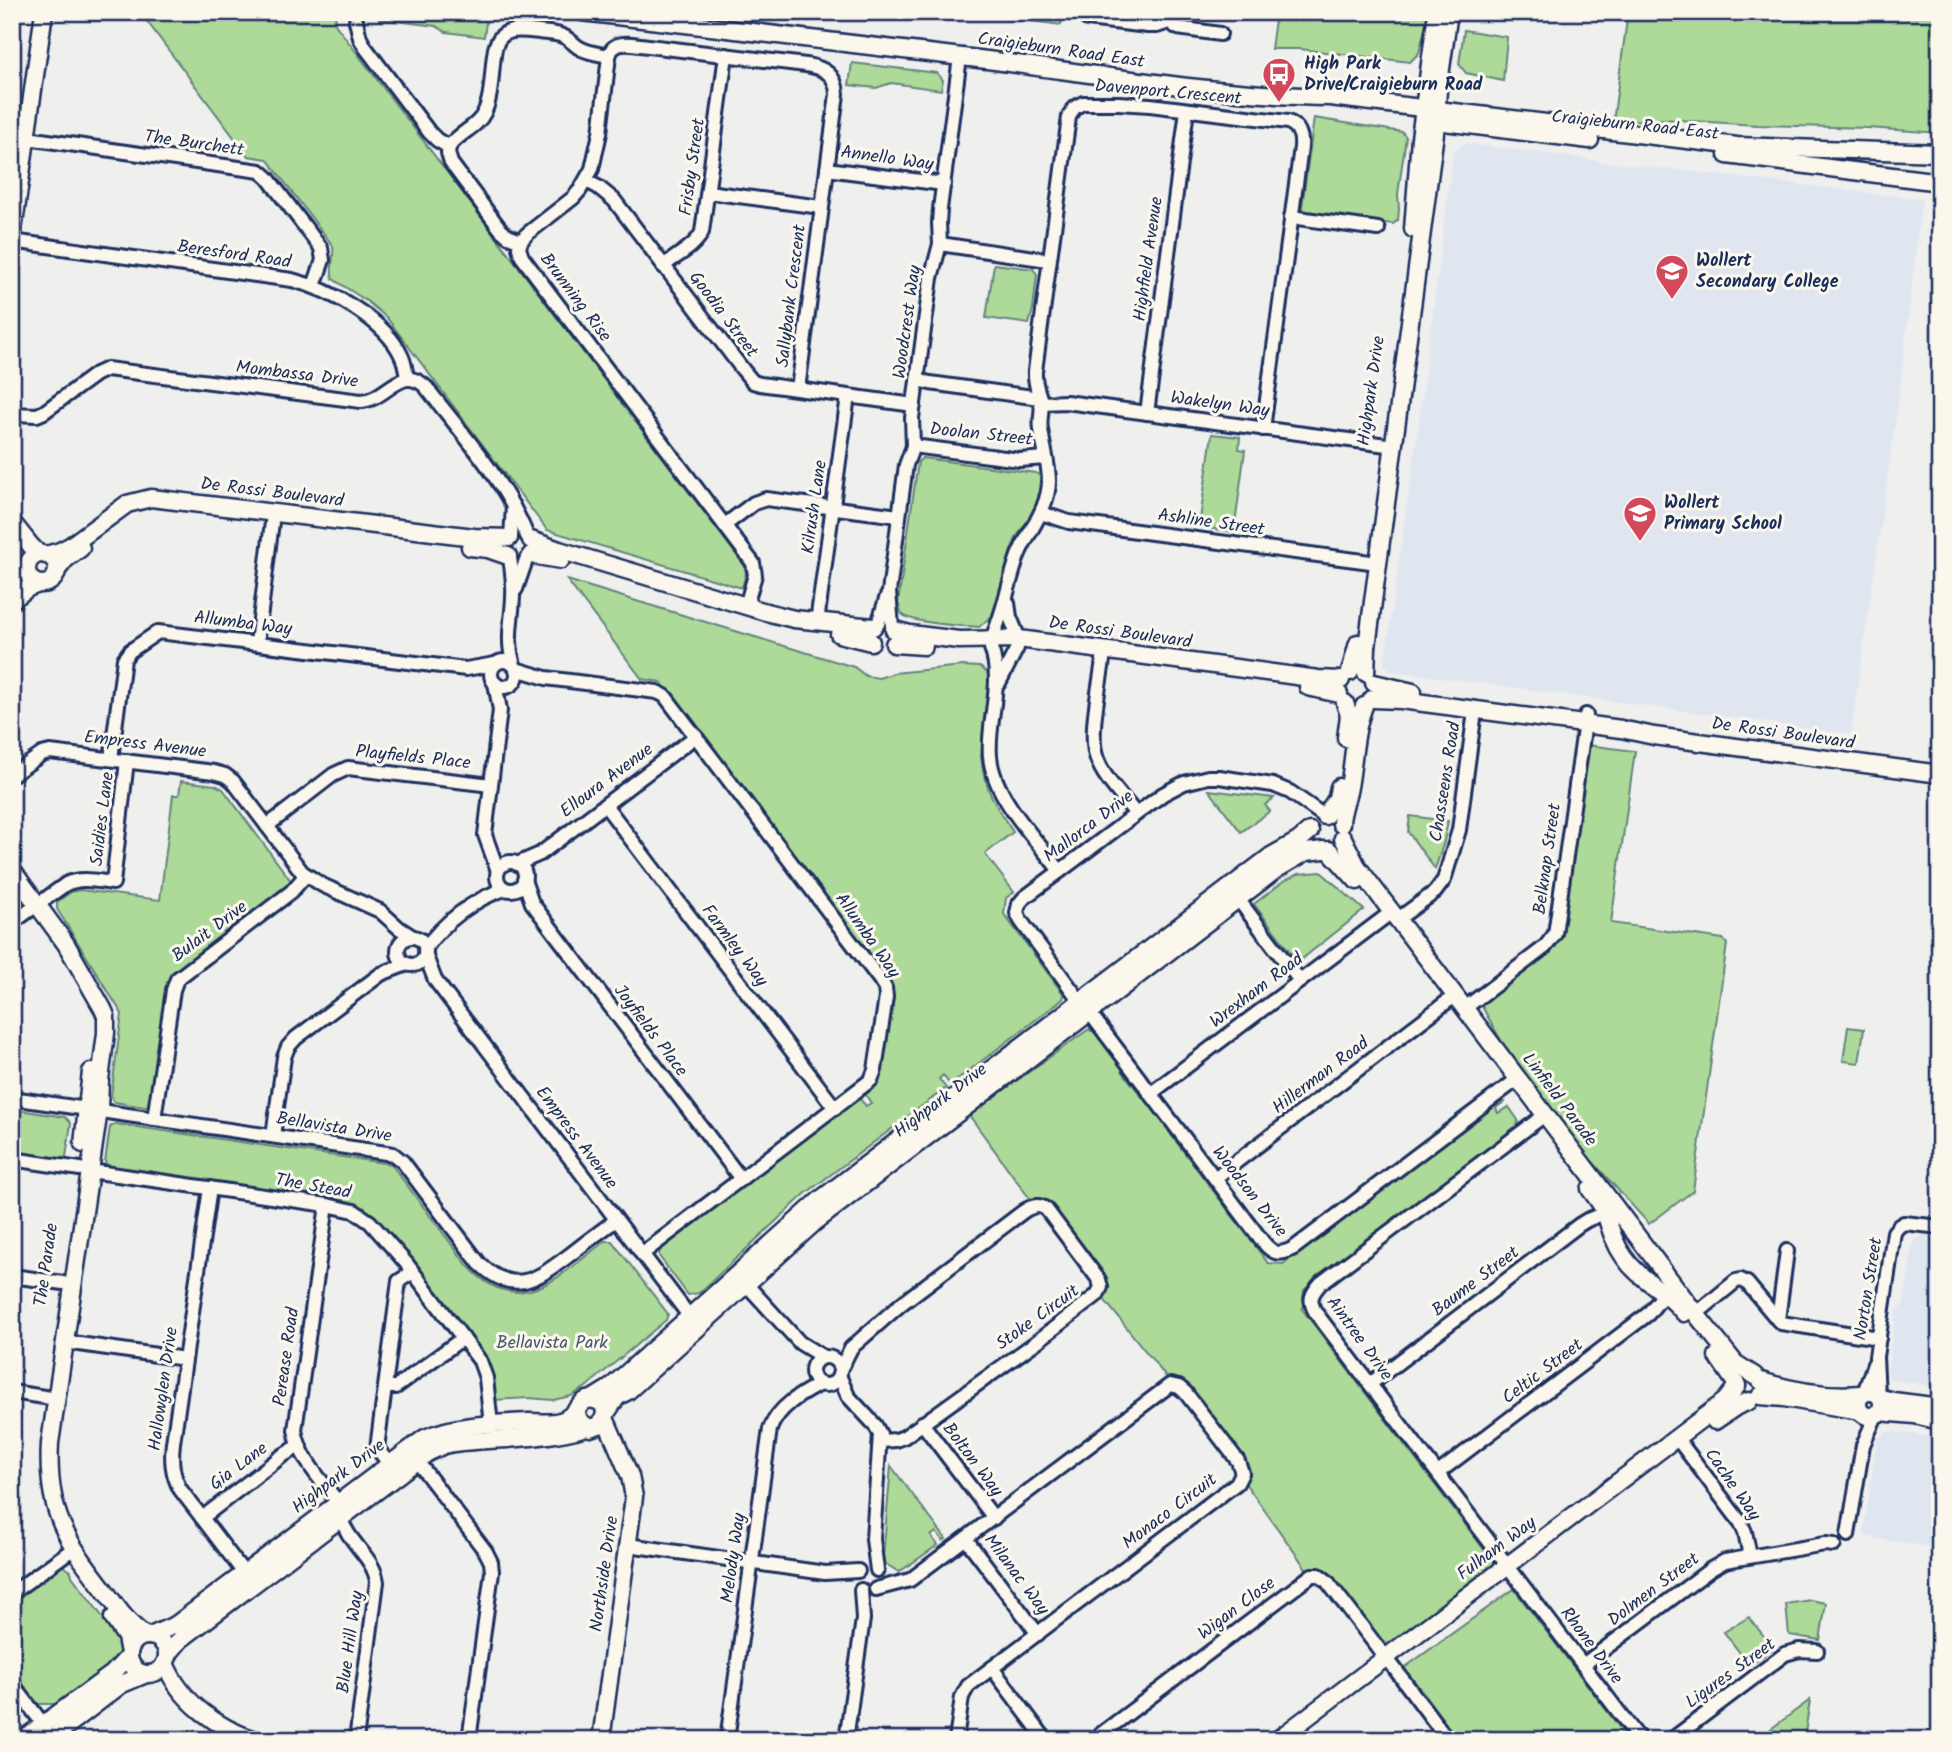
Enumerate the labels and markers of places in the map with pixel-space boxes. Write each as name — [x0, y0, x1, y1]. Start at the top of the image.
place label: High Park Drive/Craigieburn Road — [1304, 50, 1483, 100]
bus stop icon: High Park Drive/Craigieburn Road — [1260, 55, 1298, 104]
place label: Wollert Secondary College — [1696, 247, 1839, 297]
school or university icon: Wollert Secondary College — [1653, 252, 1691, 301]
place label: Wollert Primary School — [1664, 489, 1782, 539]
school or university icon: Wollert Primary School — [1621, 494, 1659, 543]

